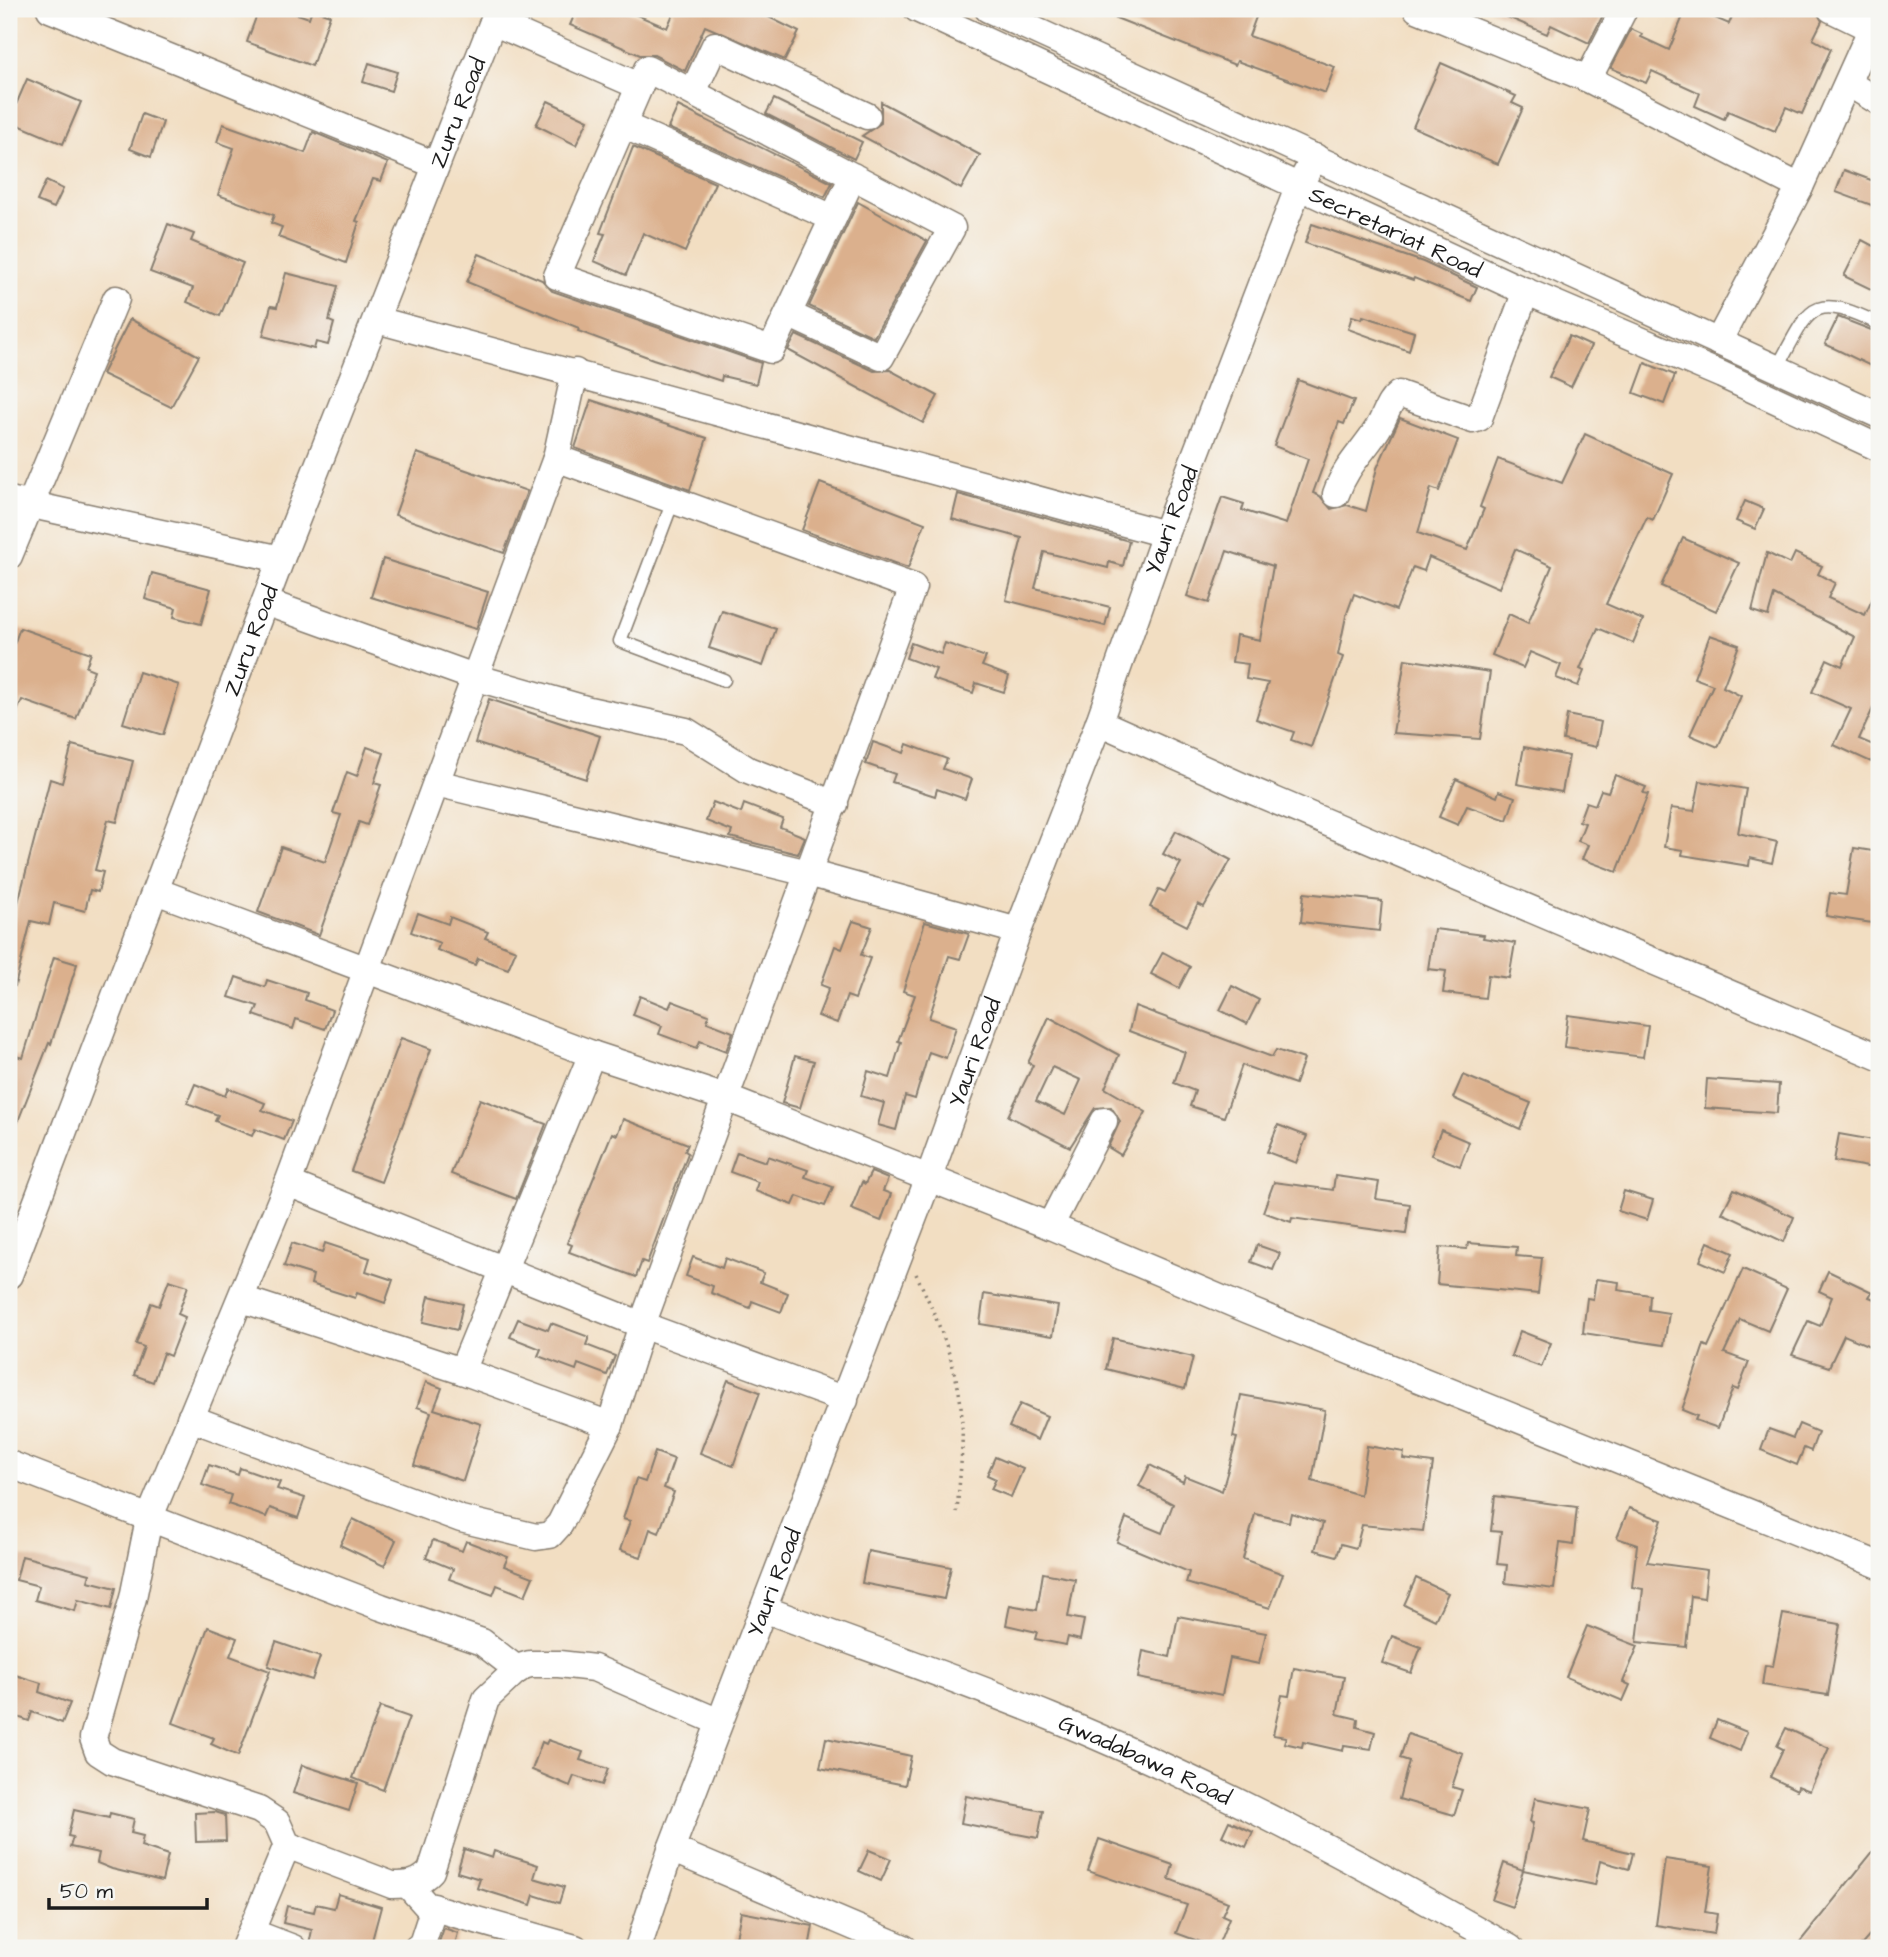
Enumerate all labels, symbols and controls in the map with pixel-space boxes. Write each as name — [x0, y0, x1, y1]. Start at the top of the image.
street label: Zuru Road — [422, 53, 494, 173]
street label: Secretariat Road — [1304, 178, 1487, 286]
street label: Yauri Road — [1137, 461, 1207, 579]
street label: Zuru Road — [215, 580, 287, 701]
street label: Yauri Road — [941, 993, 1010, 1111]
street label: Yauri Road — [739, 1524, 810, 1642]
street label: Gwadabawa Road — [1054, 1707, 1237, 1814]
scale bar — [49, 1866, 206, 1910]
text: 50 m — [60, 1877, 114, 1906]

